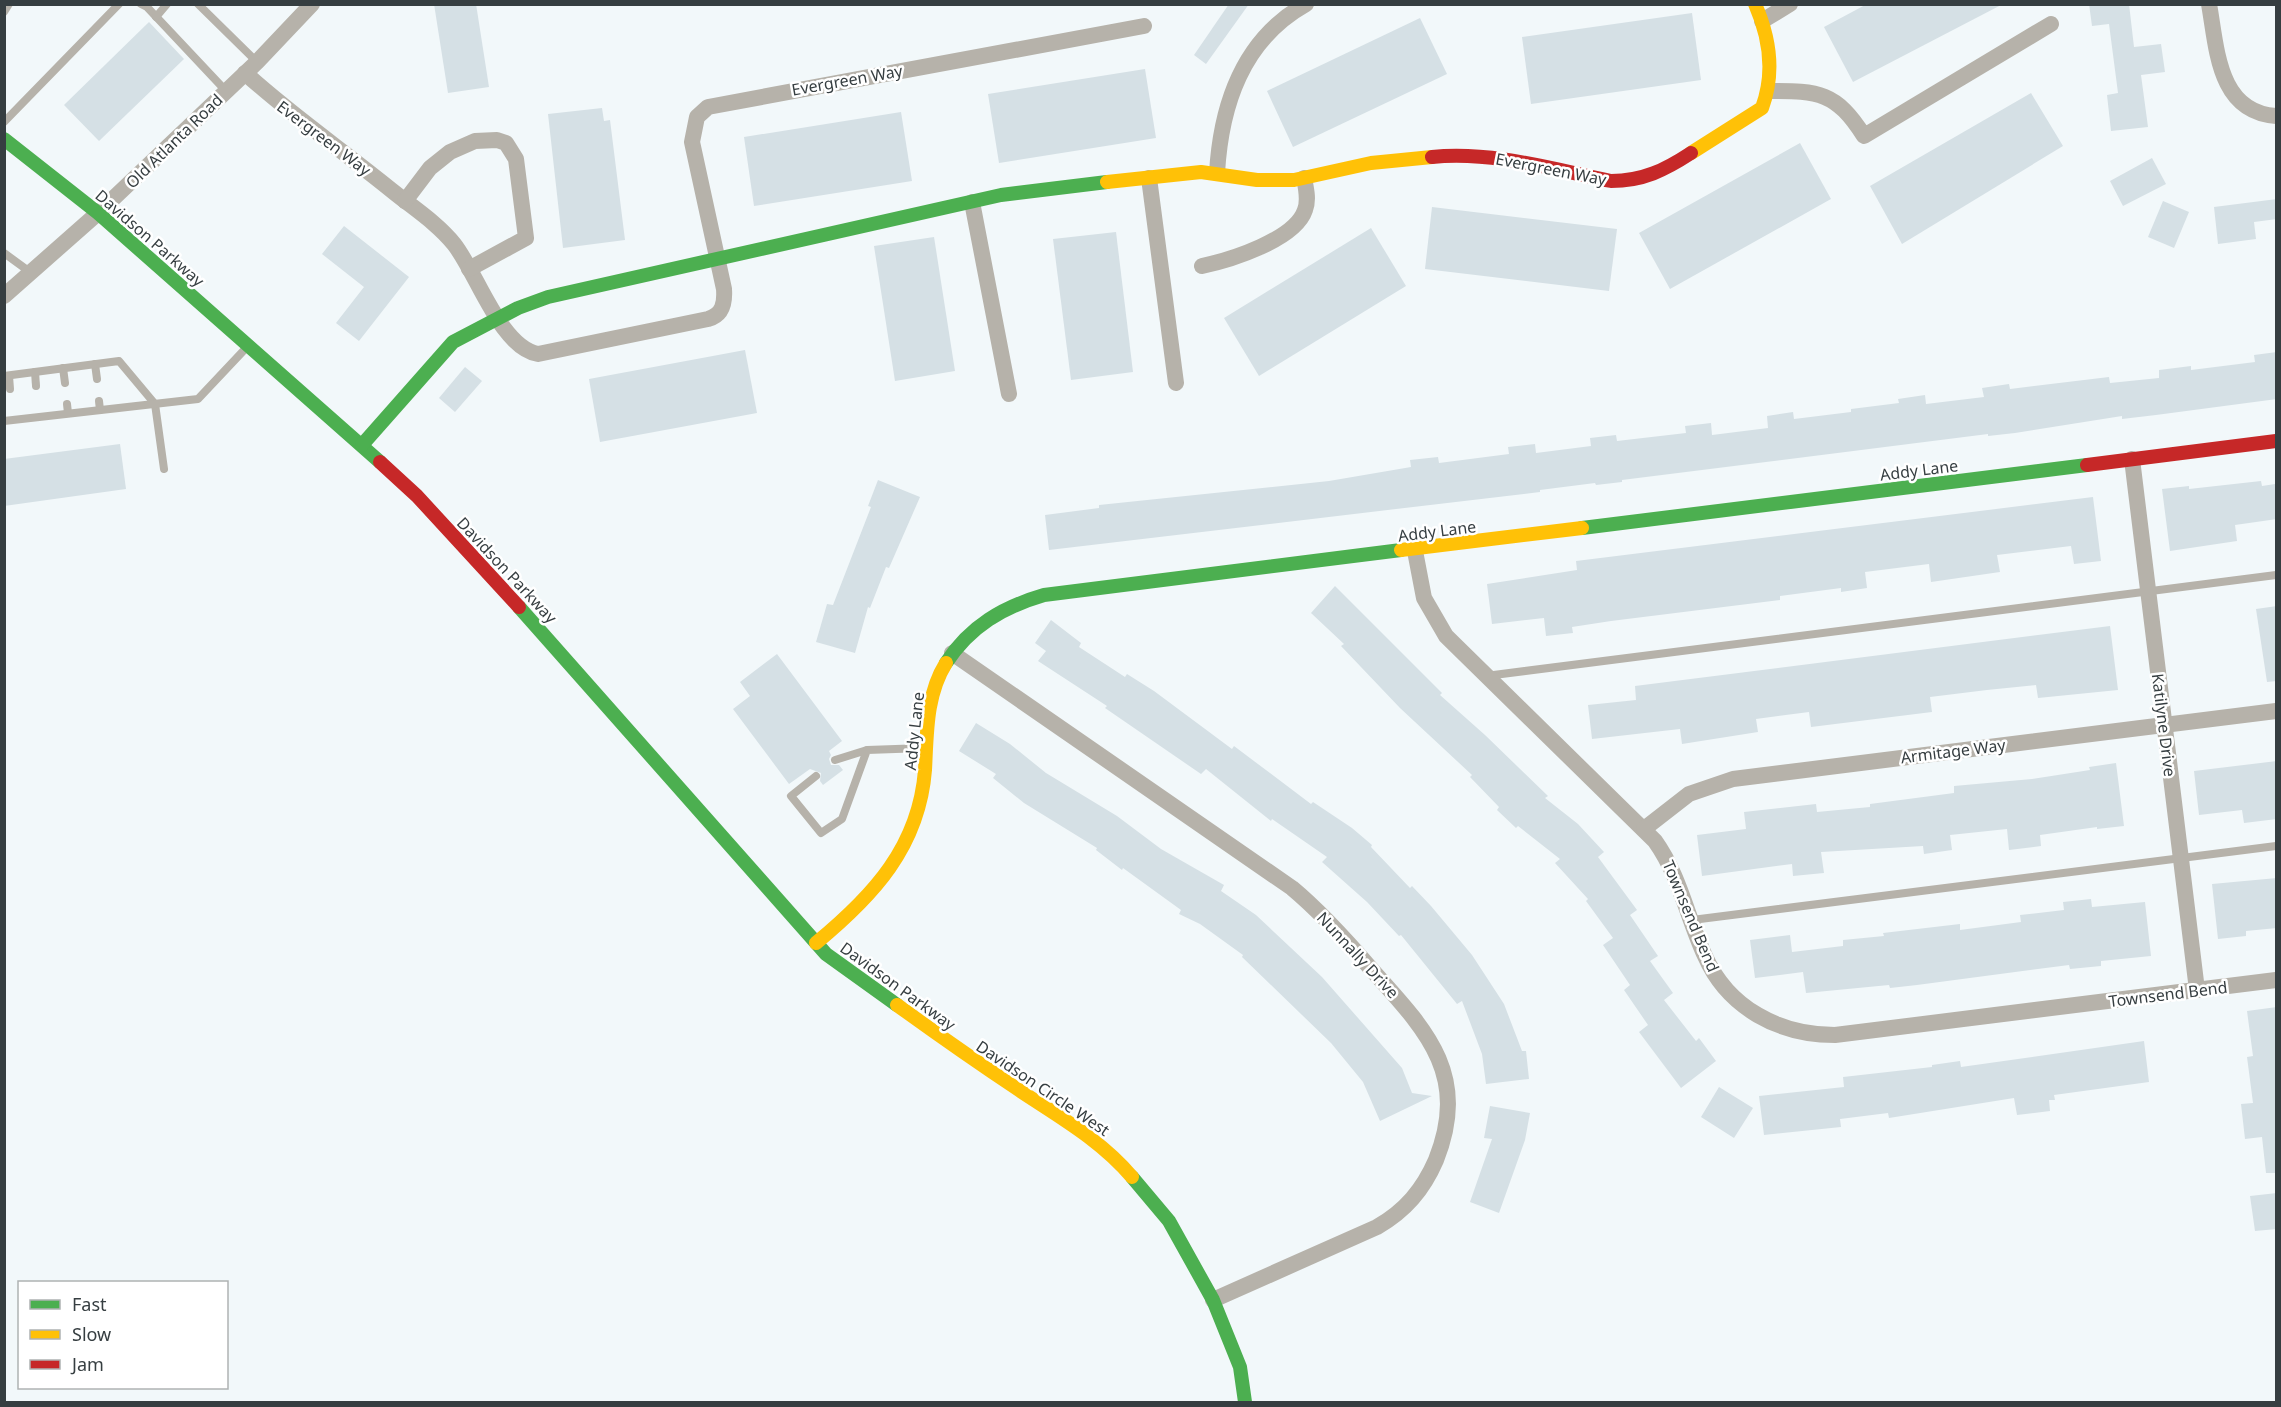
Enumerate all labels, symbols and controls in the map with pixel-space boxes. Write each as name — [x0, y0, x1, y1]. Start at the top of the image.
street label: Evergreen Way — [790, 59, 905, 101]
street label: Old Atlanta Road — [121, 89, 227, 193]
street label: Evergreen Way — [272, 95, 376, 181]
street label: Evergreen Way — [1494, 147, 1609, 191]
street label: Davidson Parkway — [91, 185, 210, 292]
street label: Addy Lane — [1879, 454, 1959, 486]
street label: Davidson Parkway — [452, 512, 563, 628]
street label: Addy Lane — [1397, 515, 1477, 547]
street label: Katilyne Drive — [2147, 672, 2181, 778]
street label: Addy Lane — [899, 691, 929, 771]
street label: Armitage Way — [1899, 734, 2007, 768]
street label: Townsend Bend — [1658, 857, 1724, 975]
street label: Nunnally Drive — [1312, 907, 1404, 1003]
street label: Davidson Parkway — [836, 937, 961, 1036]
street label: Townsend Bend — [2107, 976, 2229, 1012]
street label: Davidson Circle West — [972, 1035, 1114, 1141]
legend — [18, 1281, 228, 1389]
text: Fast — [72, 1292, 107, 1316]
text: Slow — [72, 1322, 111, 1346]
text: Jam — [70, 1352, 104, 1376]

